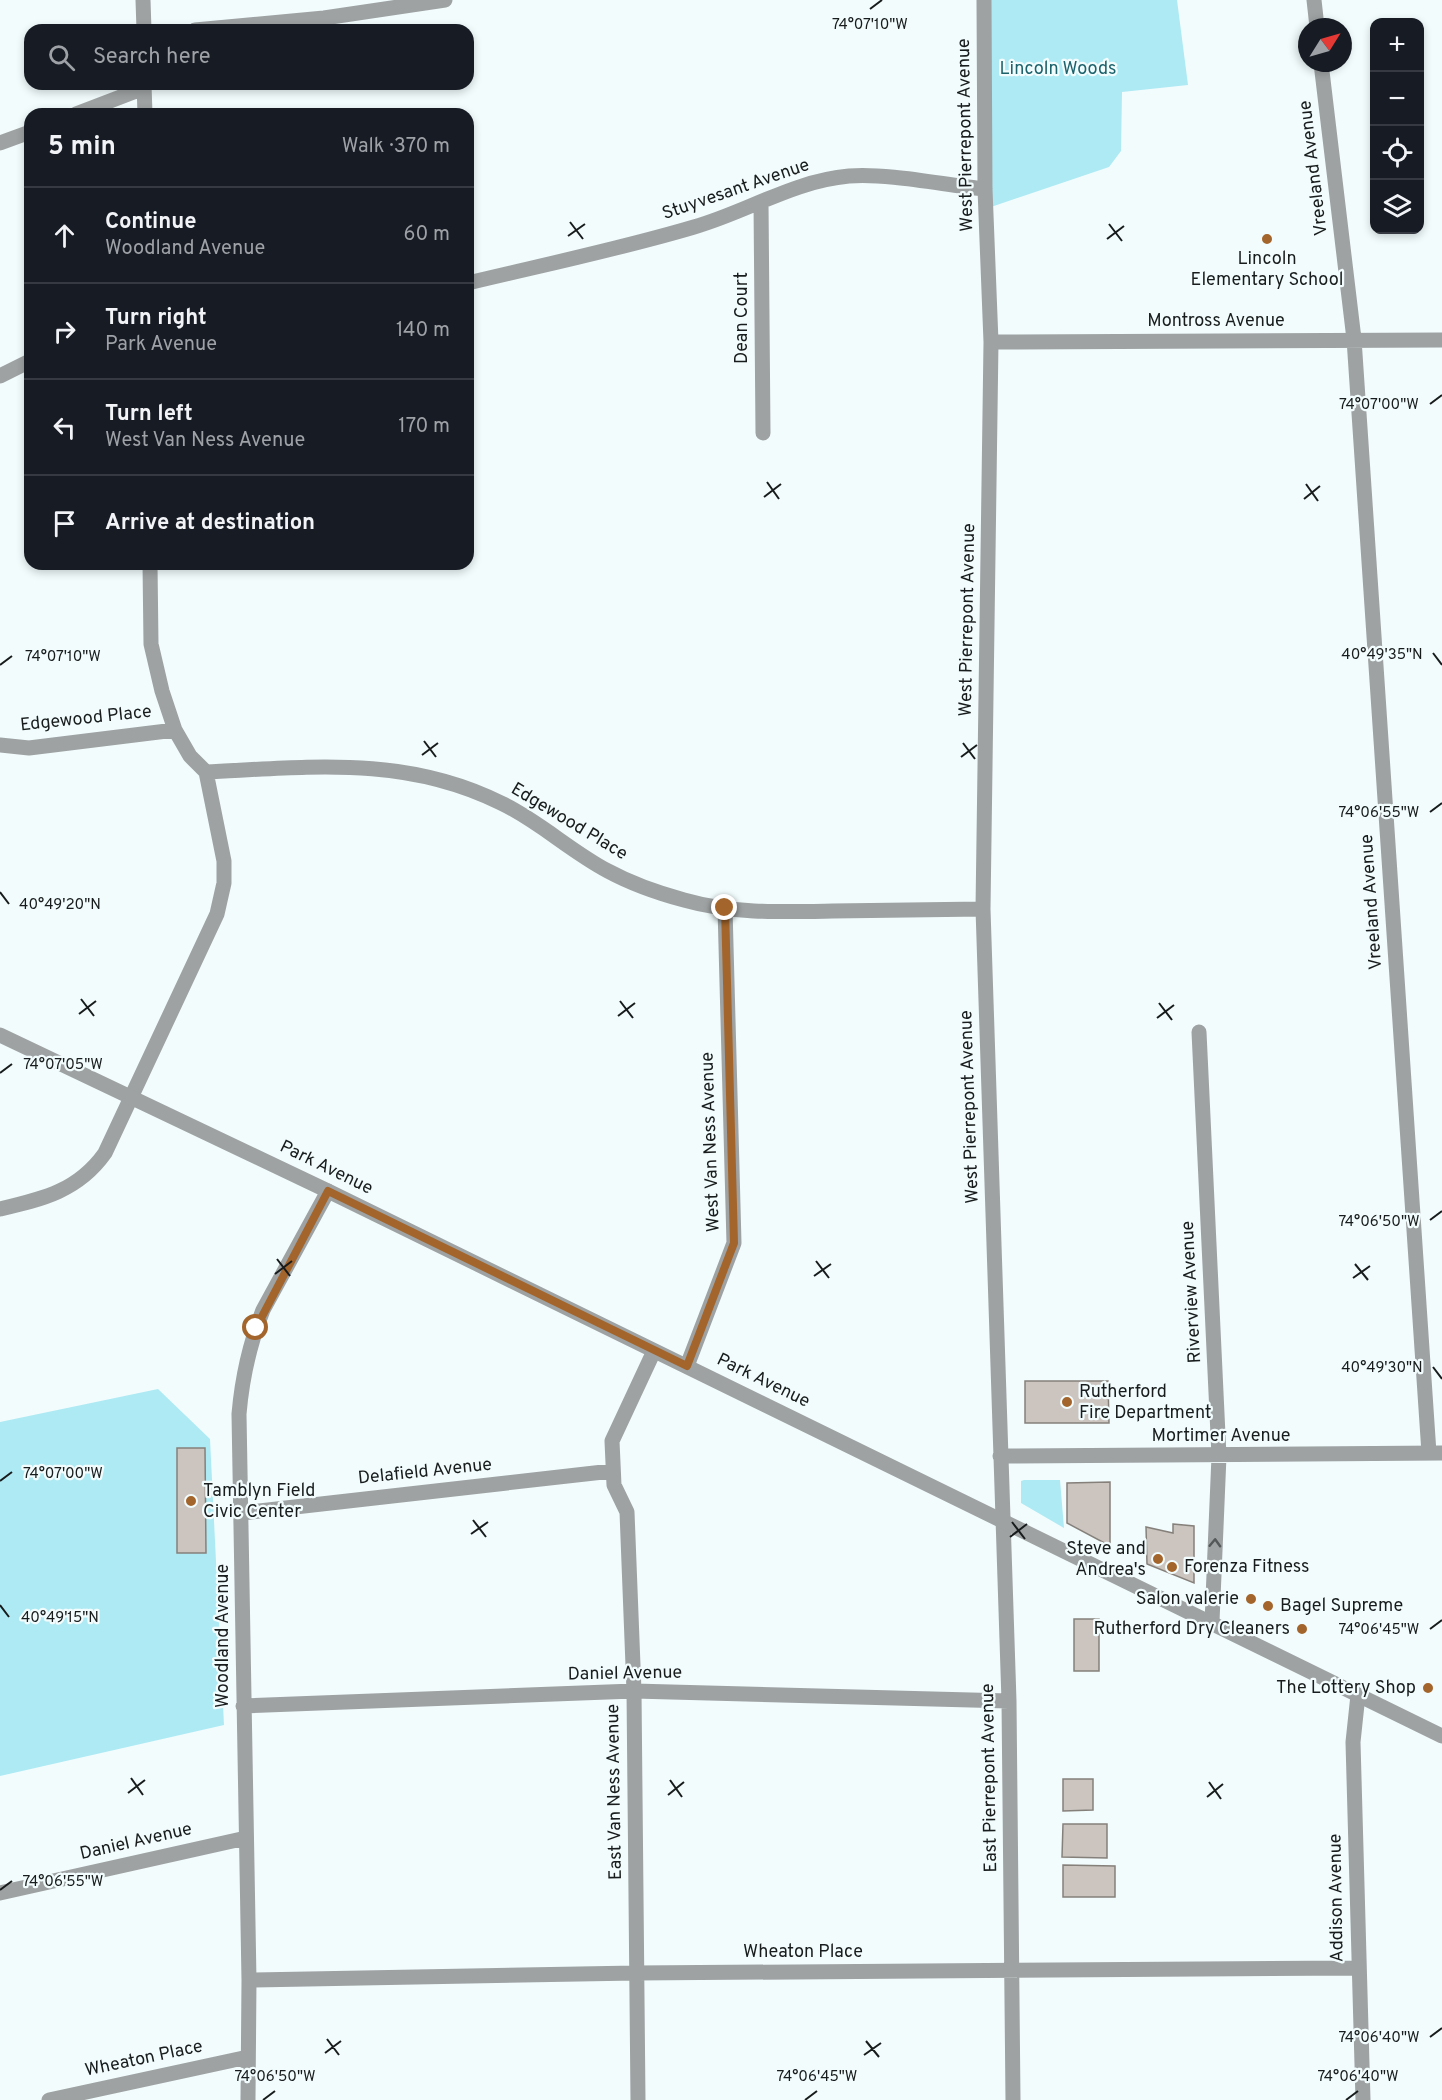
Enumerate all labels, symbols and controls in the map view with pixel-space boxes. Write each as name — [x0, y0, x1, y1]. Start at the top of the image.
text: 74°07'10"W — [832, 16, 908, 35]
north arrow — [1298, 18, 1352, 72]
map controls — [1370, 18, 1424, 234]
button: + — [1370, 18, 1424, 72]
search box — [24, 24, 474, 90]
street label: West Pierrepont Avenue — [953, 38, 979, 232]
icon: search — [45, 41, 78, 74]
text: Search here — [93, 44, 211, 71]
park label: Lincoln Woods — [1000, 58, 1116, 81]
button: − — [1370, 72, 1424, 126]
street label: Vreeland Avenue — [1294, 99, 1334, 237]
button: locate — [1370, 126, 1424, 180]
text: 5 min — [48, 131, 116, 164]
text: Walk · 370 m — [342, 134, 450, 160]
street label: Stuyvesant Avenue — [659, 154, 813, 226]
button: layers — [1370, 180, 1424, 234]
text: Continue — [105, 209, 196, 236]
icon: ahead — [48, 219, 81, 252]
text: 60 m — [404, 222, 450, 248]
marker: Lincoln Elementary School — [1260, 232, 1274, 246]
text: Woodland Avenue — [105, 236, 265, 262]
place label: Lincoln Elementary School — [1191, 248, 1343, 292]
street label: Dean Court — [731, 272, 754, 364]
text: Turn right — [105, 305, 207, 332]
street label: Montross Avenue — [1147, 310, 1285, 333]
icon: right — [48, 315, 81, 348]
text: 140 m — [396, 318, 450, 344]
text: Park Avenue — [105, 332, 217, 358]
text: 74°07'00"W — [1339, 396, 1419, 415]
text: Turn left — [105, 401, 193, 428]
icon: left — [48, 411, 81, 444]
text: 170 m — [398, 414, 450, 440]
text: West Van Ness Avenue — [105, 428, 305, 454]
icon: arrive — [48, 507, 81, 540]
text: Arrive at destination — [105, 510, 315, 537]
street label: West Pierrepont Avenue — [955, 523, 981, 717]
text: 40°49'35"N — [1341, 646, 1423, 665]
text: 74°07'10"W — [25, 648, 101, 667]
street label: Edgewood Place — [19, 701, 153, 737]
street label: Edgewood Place — [506, 778, 632, 866]
text: 74°06'55"W — [1339, 804, 1419, 823]
street label: Vreeland Avenue — [1356, 833, 1388, 971]
route end — [711, 894, 737, 920]
text: 40°49'20"N — [19, 896, 101, 915]
street label: West Pierrepont Avenue — [955, 1010, 985, 1204]
street label: West Van Ness Avenue — [696, 1052, 726, 1232]
text: 74°07'05"W — [23, 1056, 103, 1075]
street label: Park Avenue — [276, 1136, 376, 1200]
text: 74°06'50"W — [1338, 1213, 1420, 1232]
street label: Riverview Avenue — [1177, 1220, 1207, 1364]
route start — [242, 1314, 268, 1340]
street label: Park Avenue — [713, 1349, 813, 1413]
text: 40°49'30"N — [1341, 1359, 1423, 1378]
place label: Rutherford Fire Department — [1079, 1381, 1212, 1425]
marker: Rutherford Fire Department — [1060, 1395, 1074, 1409]
street label: Mortimer Avenue — [1152, 1425, 1290, 1448]
street label: Delafield Avenue — [357, 1454, 493, 1490]
text: 74°07'00"W — [23, 1465, 103, 1484]
place label: Tamblyn Field Civic Center — [203, 1480, 315, 1524]
marker: Tamblyn Field Civic Center — [184, 1494, 198, 1508]
place label: Steve and Andrea's — [1066, 1538, 1146, 1582]
one-way arrow — [1209, 1538, 1222, 1547]
marker: Steve and Andrea's — [1151, 1552, 1165, 1566]
place label: Forenza Fitness — [1184, 1556, 1310, 1579]
marker: Forenza Fitness — [1165, 1560, 1179, 1574]
street label: Woodland Avenue — [212, 1564, 235, 1708]
place label: Salon valerie — [1136, 1588, 1239, 1611]
marker: Salon valerie — [1244, 1592, 1258, 1606]
place label: Bagel Supreme — [1280, 1595, 1403, 1618]
marker: Bagel Supreme — [1261, 1599, 1275, 1613]
text: 40°49'15"N — [21, 1609, 99, 1628]
place label: Rutherford Dry Cleaners — [1093, 1618, 1290, 1641]
text: 74°06'45"W — [1339, 1621, 1419, 1640]
marker: Rutherford Dry Cleaners — [1295, 1622, 1309, 1636]
street label: Daniel Avenue — [568, 1662, 682, 1686]
place label: The Lottery Shop — [1276, 1677, 1416, 1700]
marker: The Lottery Shop — [1421, 1681, 1435, 1695]
street label: East Pierrepont Avenue — [977, 1683, 1003, 1873]
street label: East Van Ness Avenue — [602, 1704, 628, 1880]
street label: Daniel Avenue — [78, 1818, 194, 1866]
street label: Addison Avenue — [1324, 1833, 1350, 1963]
text: 74°06'55"W — [23, 1873, 103, 1892]
street label: Wheaton Place — [743, 1941, 863, 1964]
text: 74°06'40"W — [1338, 2029, 1420, 2048]
street label: Wheaton Place — [83, 2035, 205, 2083]
text: 74°06'50"W — [234, 2068, 316, 2087]
text: 74°06'45"W — [777, 2068, 857, 2087]
text: 74°06'40"W — [1317, 2068, 1399, 2087]

